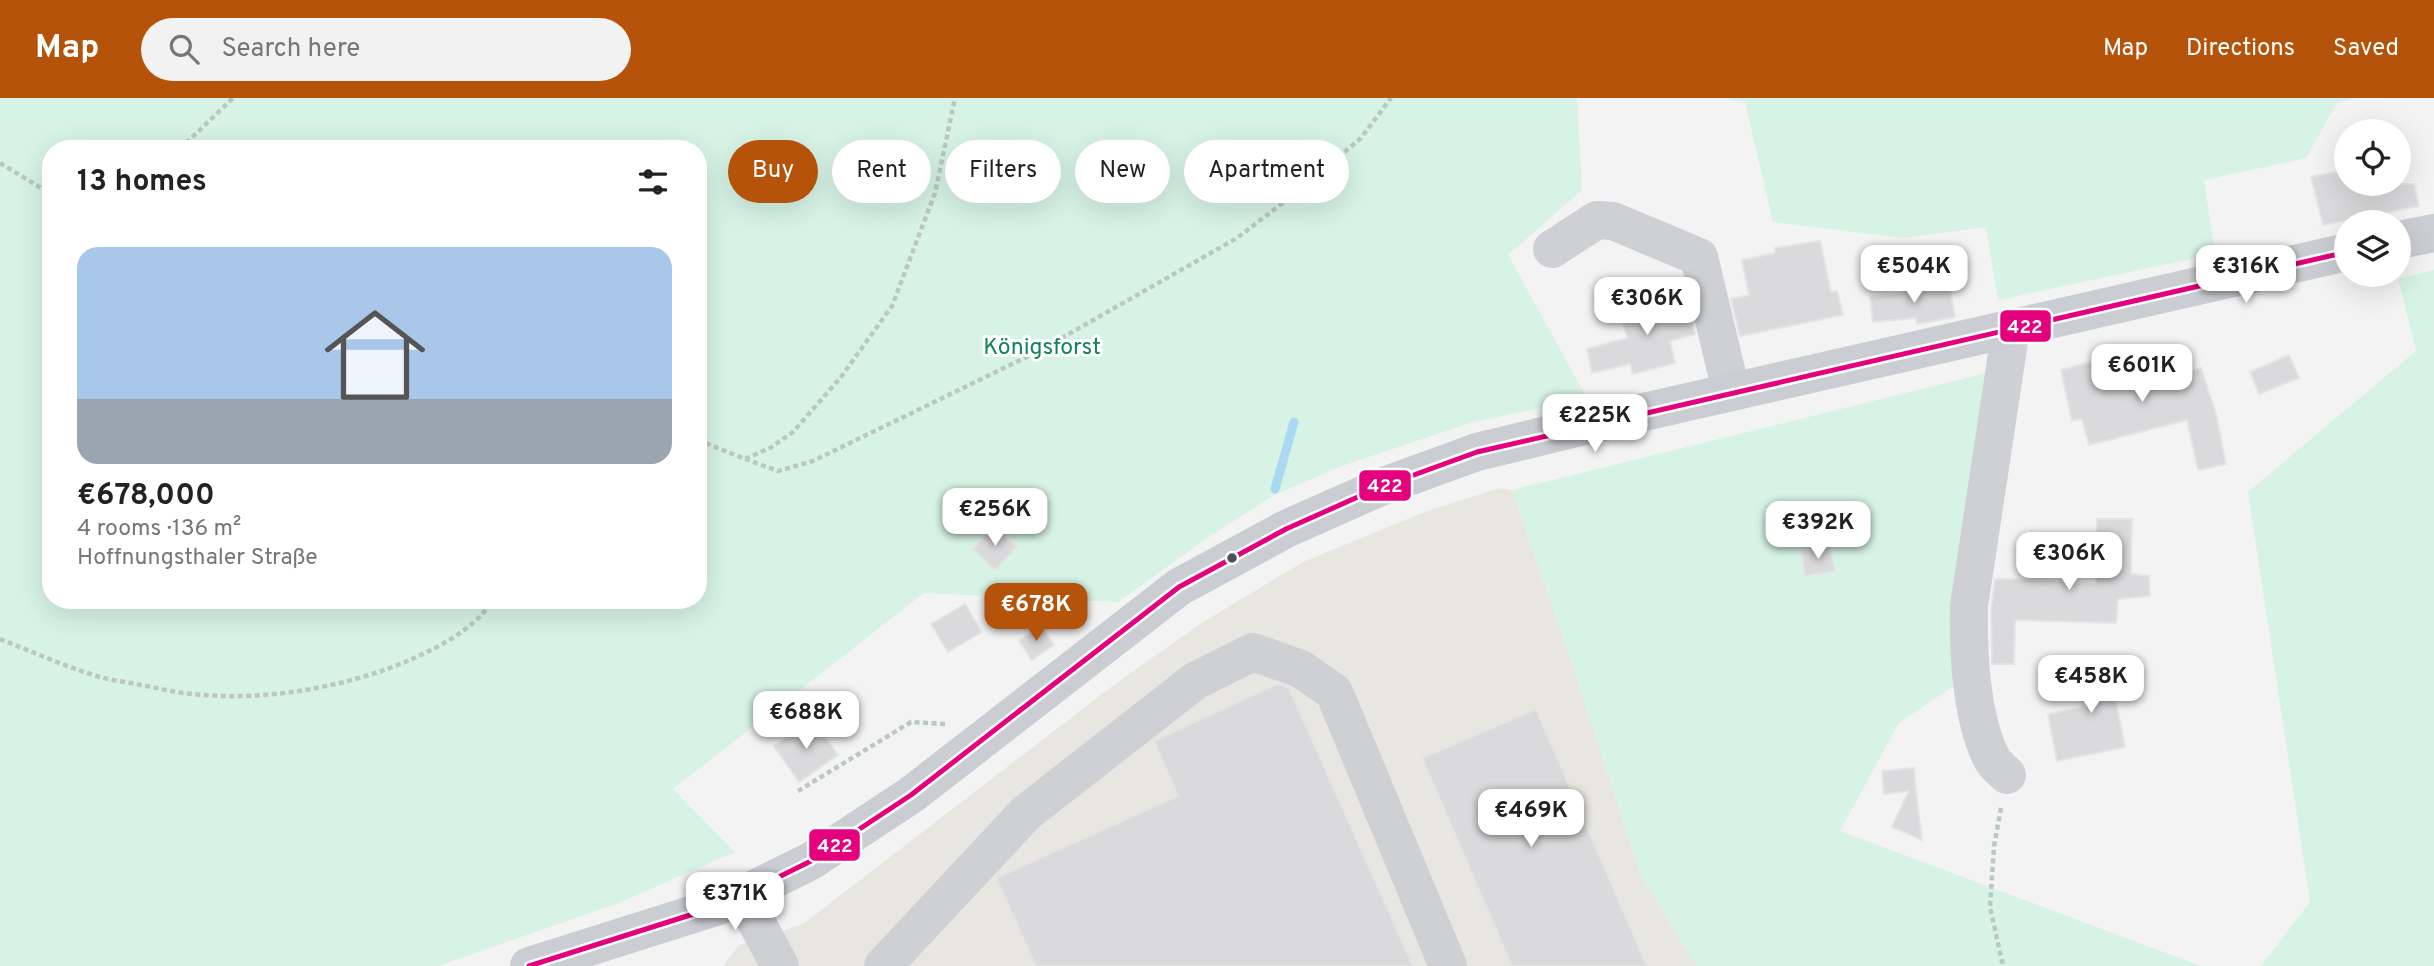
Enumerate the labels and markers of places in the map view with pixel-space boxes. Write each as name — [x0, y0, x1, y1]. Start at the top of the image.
pin: €504K — [1865, 246, 1963, 305]
pin: €316K — [2197, 246, 2295, 305]
pin: €306K — [1598, 278, 1696, 337]
pin: €601K — [2093, 344, 2191, 404]
pin: €225K — [1546, 394, 1644, 454]
pin: €256K — [946, 489, 1044, 548]
pin: €392K — [1769, 502, 1867, 561]
pin: €306K — [2020, 532, 2118, 592]
unlabelled marker — [1225, 551, 1239, 565]
pin: €678K — [987, 584, 1085, 643]
pin: €458K — [2042, 656, 2140, 715]
pin: €688K — [757, 692, 855, 751]
pin: €469K — [1482, 790, 1580, 849]
pin: €371K — [686, 872, 784, 932]

